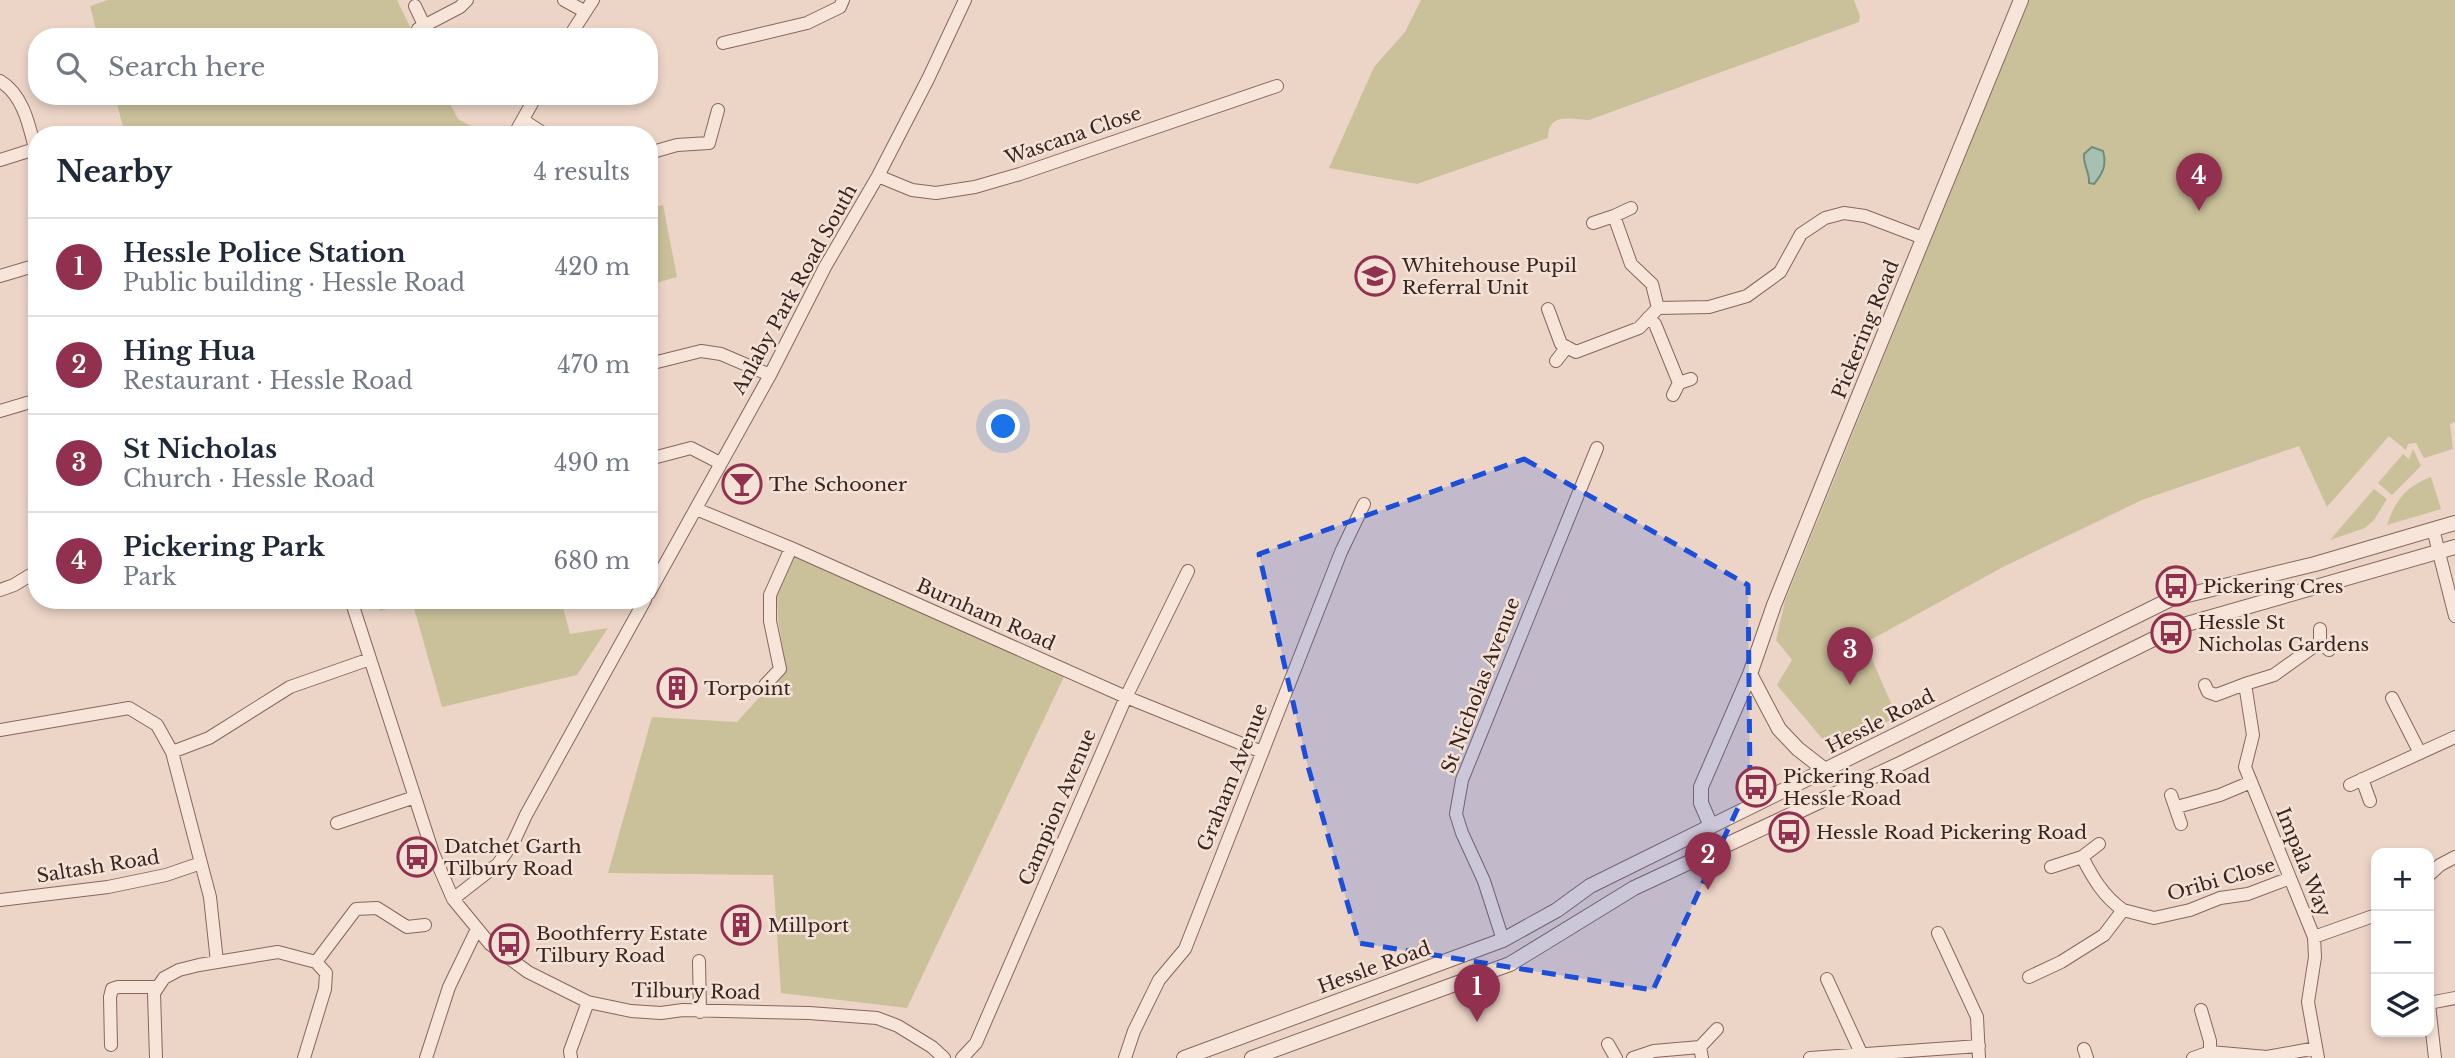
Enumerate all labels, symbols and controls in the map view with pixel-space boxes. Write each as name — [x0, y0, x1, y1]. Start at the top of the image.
search box — [28, 28, 658, 105]
icon: search — [52, 48, 90, 86]
text: Search here — [108, 51, 265, 83]
street label: Wascana Close — [1001, 101, 1144, 170]
text: Nearby — [56, 153, 172, 190]
pin: 4 — [2176, 153, 2222, 211]
text: 4 results — [534, 158, 630, 186]
street label: Anlaby Park Road South — [727, 180, 862, 399]
text: Hessle Police Station — [123, 237, 406, 269]
text: 1 — [74, 253, 84, 281]
text: 420 m — [555, 253, 630, 281]
place label: Whitehouse Pupil Referral Unit — [1401, 254, 1577, 299]
school or university icon: Whitehouse Pupil Referral Unit — [1354, 255, 1396, 297]
street label: Pickering Road — [1827, 256, 1904, 402]
text: Public building · Hessle Road — [123, 269, 465, 297]
text: Hing Hua — [123, 335, 256, 367]
text: 2 — [72, 351, 86, 379]
text: 470 m — [557, 351, 630, 379]
text: Restaurant · Hessle Road — [123, 367, 413, 395]
your location — [986, 409, 1020, 443]
text: St Nicholas — [123, 433, 277, 465]
text: 3 — [72, 449, 86, 477]
text: 490 m — [554, 449, 630, 477]
bar icon: The Schooner — [721, 463, 763, 505]
text: Church · Hessle Road — [123, 465, 375, 493]
place label: The Schooner — [769, 473, 907, 496]
text: Pickering Park — [123, 531, 325, 563]
text: 4 — [71, 547, 87, 575]
text: 680 m — [554, 547, 630, 575]
text: Park — [123, 563, 176, 591]
bus stop icon: Pickering Cres — [2155, 565, 2197, 607]
street label: Burnham Road — [913, 574, 1059, 655]
place label: Pickering Cres — [2203, 575, 2343, 598]
street label: St Nicholas Avenue — [1436, 594, 1525, 776]
place label: Hessle St Nicholas Gardens — [2198, 611, 2369, 656]
bus stop icon: Hessle St Nicholas Gardens — [2150, 612, 2192, 654]
pin: 3 — [1827, 627, 1873, 685]
building icon: Torpoint — [656, 667, 698, 709]
place label: Torpoint — [704, 677, 792, 700]
street label: Hessle Road — [1822, 684, 1938, 759]
street label: Graham Avenue — [1192, 700, 1273, 854]
street label: Campion Avenue — [1014, 725, 1101, 889]
place label: Pickering Road Hessle Road — [1783, 765, 1931, 810]
bus stop icon: Pickering Road Hessle Road — [1735, 766, 1777, 808]
street label: Impala Way — [2271, 804, 2336, 920]
bus stop icon: Hessle Road Pickering Road — [1768, 811, 1810, 853]
place label: Hessle Road Pickering Road — [1816, 821, 2087, 844]
pin: 2 — [1685, 832, 1731, 890]
place label: Datchet Garth Tilbury Road — [444, 835, 582, 880]
bus stop icon: Datchet Garth Tilbury Road — [396, 836, 438, 878]
street label: Saltash Road — [35, 845, 161, 888]
map controls — [2371, 848, 2434, 1037]
button: + — [2371, 848, 2434, 911]
street label: Oribi Close — [2165, 853, 2278, 906]
building icon: Millport — [720, 904, 762, 946]
button: − — [2371, 911, 2434, 974]
place label: Millport — [768, 914, 850, 937]
place label: Boothferry Estate Tilbury Road — [536, 922, 708, 967]
bus stop icon: Boothferry Estate Tilbury Road — [488, 923, 530, 965]
street label: Hessle Road — [1315, 936, 1434, 999]
pin: 1 — [1454, 964, 1500, 1022]
button: layers — [2371, 974, 2434, 1037]
street label: Tilbury Road — [631, 979, 761, 1004]

